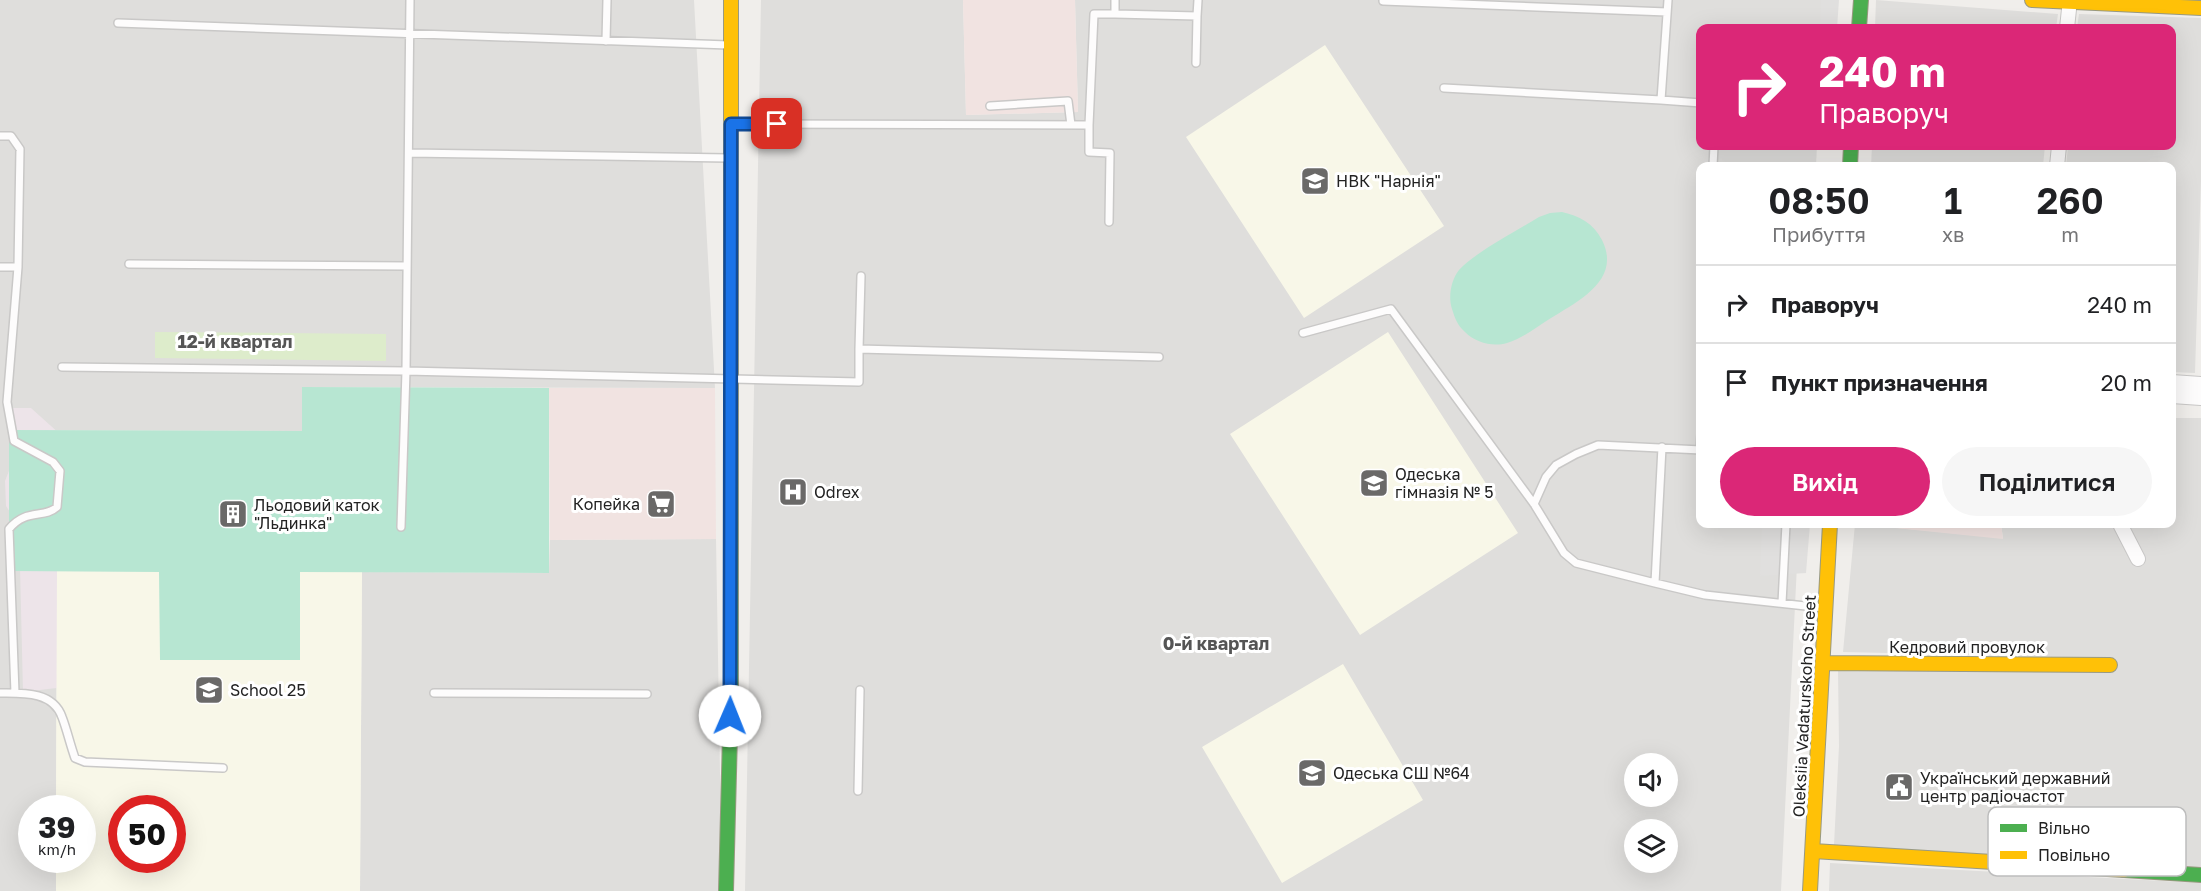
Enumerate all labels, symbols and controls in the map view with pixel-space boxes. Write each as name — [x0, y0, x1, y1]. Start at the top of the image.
text: 240 m — [1819, 46, 1945, 96]
icon: right — [1720, 48, 1798, 126]
text: Праворуч — [1819, 97, 1949, 129]
pin — [751, 98, 802, 149]
icon: arrive — [760, 107, 793, 140]
school or university icon: НВК "Нарнія" — [1299, 165, 1331, 197]
place label: НВК "Нарнія" — [1336, 171, 1441, 191]
text: 08:50 — [1768, 179, 1870, 222]
text: 1 — [1944, 179, 1962, 222]
text: 260 — [2037, 179, 2104, 222]
text: Прибуття — [1772, 222, 1866, 246]
text: хв — [1942, 222, 1964, 246]
text: m — [2061, 222, 2079, 246]
icon: right — [1720, 288, 1753, 321]
text: Праворуч — [1771, 291, 1879, 318]
text: 240 m — [2087, 291, 2152, 318]
district label: 12-й квартал — [178, 330, 292, 352]
icon: arrive — [1720, 366, 1753, 399]
text: Пункт призначення — [1771, 369, 1988, 396]
text: 20 m — [2101, 369, 2152, 396]
button: Вихід — [1720, 447, 1930, 516]
button: Поділитися — [1942, 447, 2152, 516]
place label: Одеська гімназія № 5 — [1395, 464, 1494, 502]
school or university icon: Одеська гімназія № 5 — [1358, 467, 1390, 499]
hospital icon: Odrex — [777, 476, 809, 508]
place label: Odrex — [814, 482, 860, 502]
supermarket icon: Копейка — [645, 488, 677, 520]
place label: Копейка — [573, 494, 640, 514]
place label: Льодовий каток "Льдинка" — [254, 495, 380, 533]
building icon: Льодовий каток "Льдинка" — [217, 498, 249, 530]
street label: Oleksiia Vadaturskoho Street — [1788, 594, 1820, 818]
district label: 0-й квартал — [1163, 632, 1269, 654]
street label: Кедровий провулок — [1889, 637, 2045, 657]
school or university icon: School 25 — [193, 674, 225, 706]
place label: School 25 — [230, 680, 306, 700]
position arrow — [698, 684, 762, 748]
map controls — [1624, 753, 1678, 873]
button: sound — [1624, 753, 1678, 807]
school or university icon: Одеська СШ №64 — [1296, 757, 1328, 789]
place label: Одеська СШ №64 — [1333, 763, 1470, 783]
place label: Український державний центр радіочастот — [1920, 768, 2111, 806]
public building icon: Український державний центр радіочастот — [1883, 771, 1915, 803]
speed limit sign: 50 — [108, 795, 186, 873]
legend — [1988, 807, 2186, 876]
text: 39 — [38, 809, 76, 845]
text: Вільно — [2038, 818, 2090, 838]
button: layers — [1624, 819, 1678, 873]
text: km/h — [38, 840, 76, 858]
text: Повільно — [2038, 845, 2110, 865]

